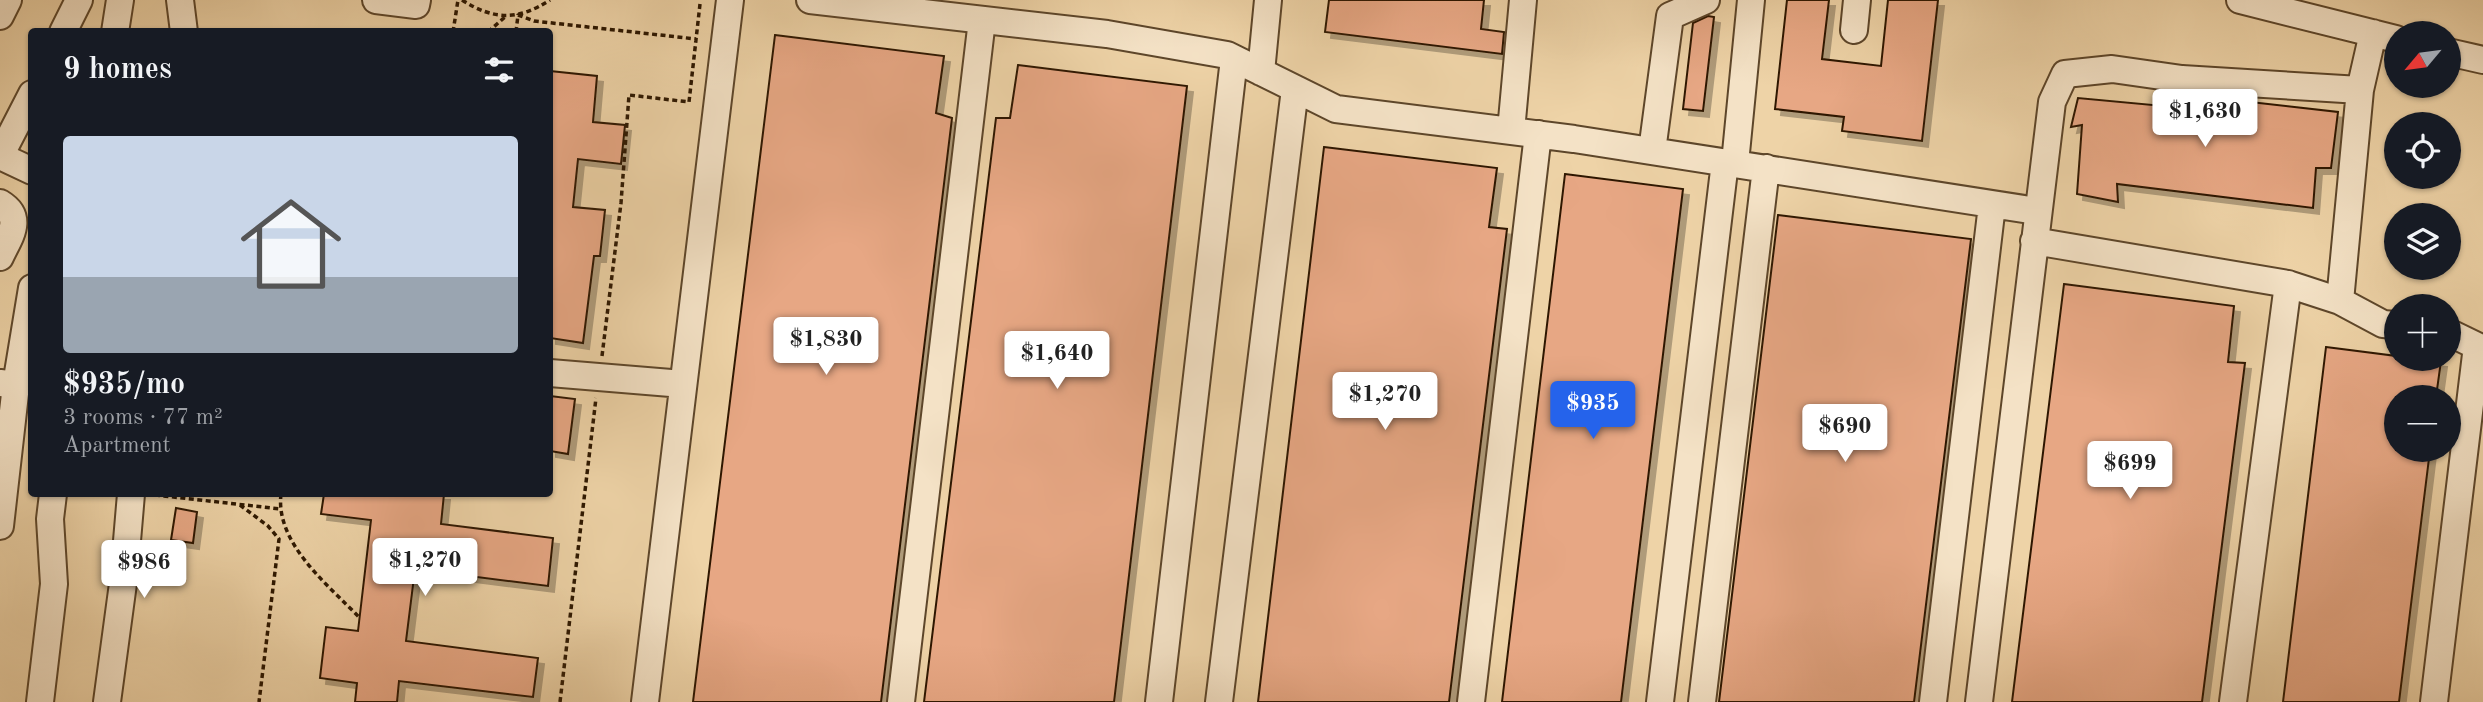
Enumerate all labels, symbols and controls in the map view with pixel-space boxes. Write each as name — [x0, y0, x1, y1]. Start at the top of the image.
north arrow — [2384, 21, 2460, 98]
map controls — [2384, 21, 2461, 462]
icon: filters — [480, 51, 518, 89]
text: 9 homes — [63, 55, 172, 85]
pin: $1,630 — [2148, 90, 2262, 149]
text: $1,630 — [2168, 100, 2242, 123]
button: locate — [2384, 112, 2461, 189]
icon: home — [228, 181, 354, 307]
button: layers — [2384, 203, 2461, 280]
button: + — [2384, 294, 2461, 371]
pin: $1,830 — [769, 318, 883, 377]
text: $1,830 — [789, 328, 863, 351]
pin: $1,640 — [1000, 332, 1114, 391]
text: $1,640 — [1020, 342, 1094, 365]
text: $935/mo — [63, 370, 185, 400]
pin: $1,270 — [1328, 372, 1442, 432]
pin: $935 — [1552, 382, 1634, 441]
text: $1,270 — [1348, 383, 1422, 406]
button: − — [2384, 385, 2461, 462]
text: $935 — [1566, 392, 1620, 415]
pin: $690 — [1804, 405, 1886, 464]
text: 3 rooms · 77 m² — [63, 406, 223, 429]
text: $690 — [1818, 415, 1872, 438]
text: Apartment — [63, 434, 171, 457]
pin: $699 — [2089, 442, 2171, 501]
text: $699 — [2103, 452, 2157, 475]
pin: $1,270 — [368, 538, 482, 598]
pin: $986 — [103, 540, 185, 600]
text: $1,270 — [388, 549, 462, 572]
text: $986 — [117, 551, 171, 574]

